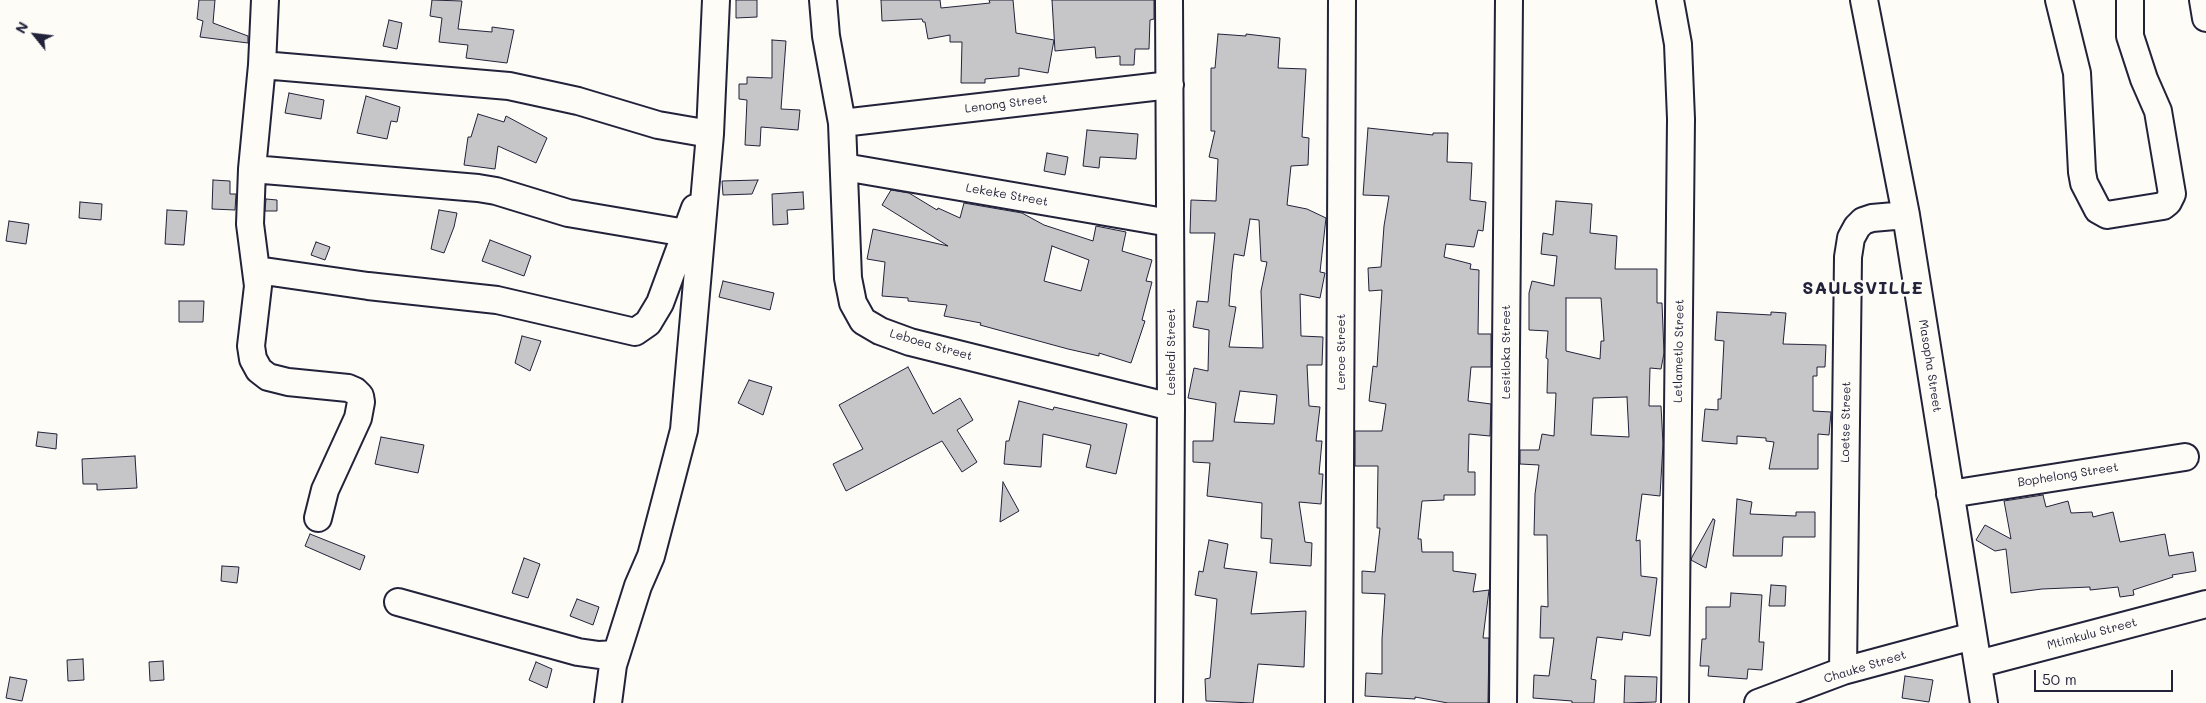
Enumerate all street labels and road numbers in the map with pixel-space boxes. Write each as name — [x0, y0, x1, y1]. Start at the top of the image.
street label: Lenong Street — [964, 92, 1048, 116]
street label: Lekeke Street — [965, 181, 1049, 209]
street label: Letlametlo Street — [1671, 299, 1687, 403]
street label: Lesitloka Street — [1499, 305, 1513, 399]
street label: Leshedi Street — [1164, 308, 1178, 396]
street label: Leroe Street — [1334, 314, 1348, 390]
street label: Masopha Street — [1916, 319, 1944, 413]
street label: Leboea Street — [888, 326, 974, 364]
street label: Loetse Street — [1838, 381, 1854, 463]
street label: Bophelong Street — [2017, 460, 2119, 490]
street label: Mtimkulu Street — [2045, 615, 2139, 653]
street label: Chauke Street — [1822, 648, 1908, 686]

